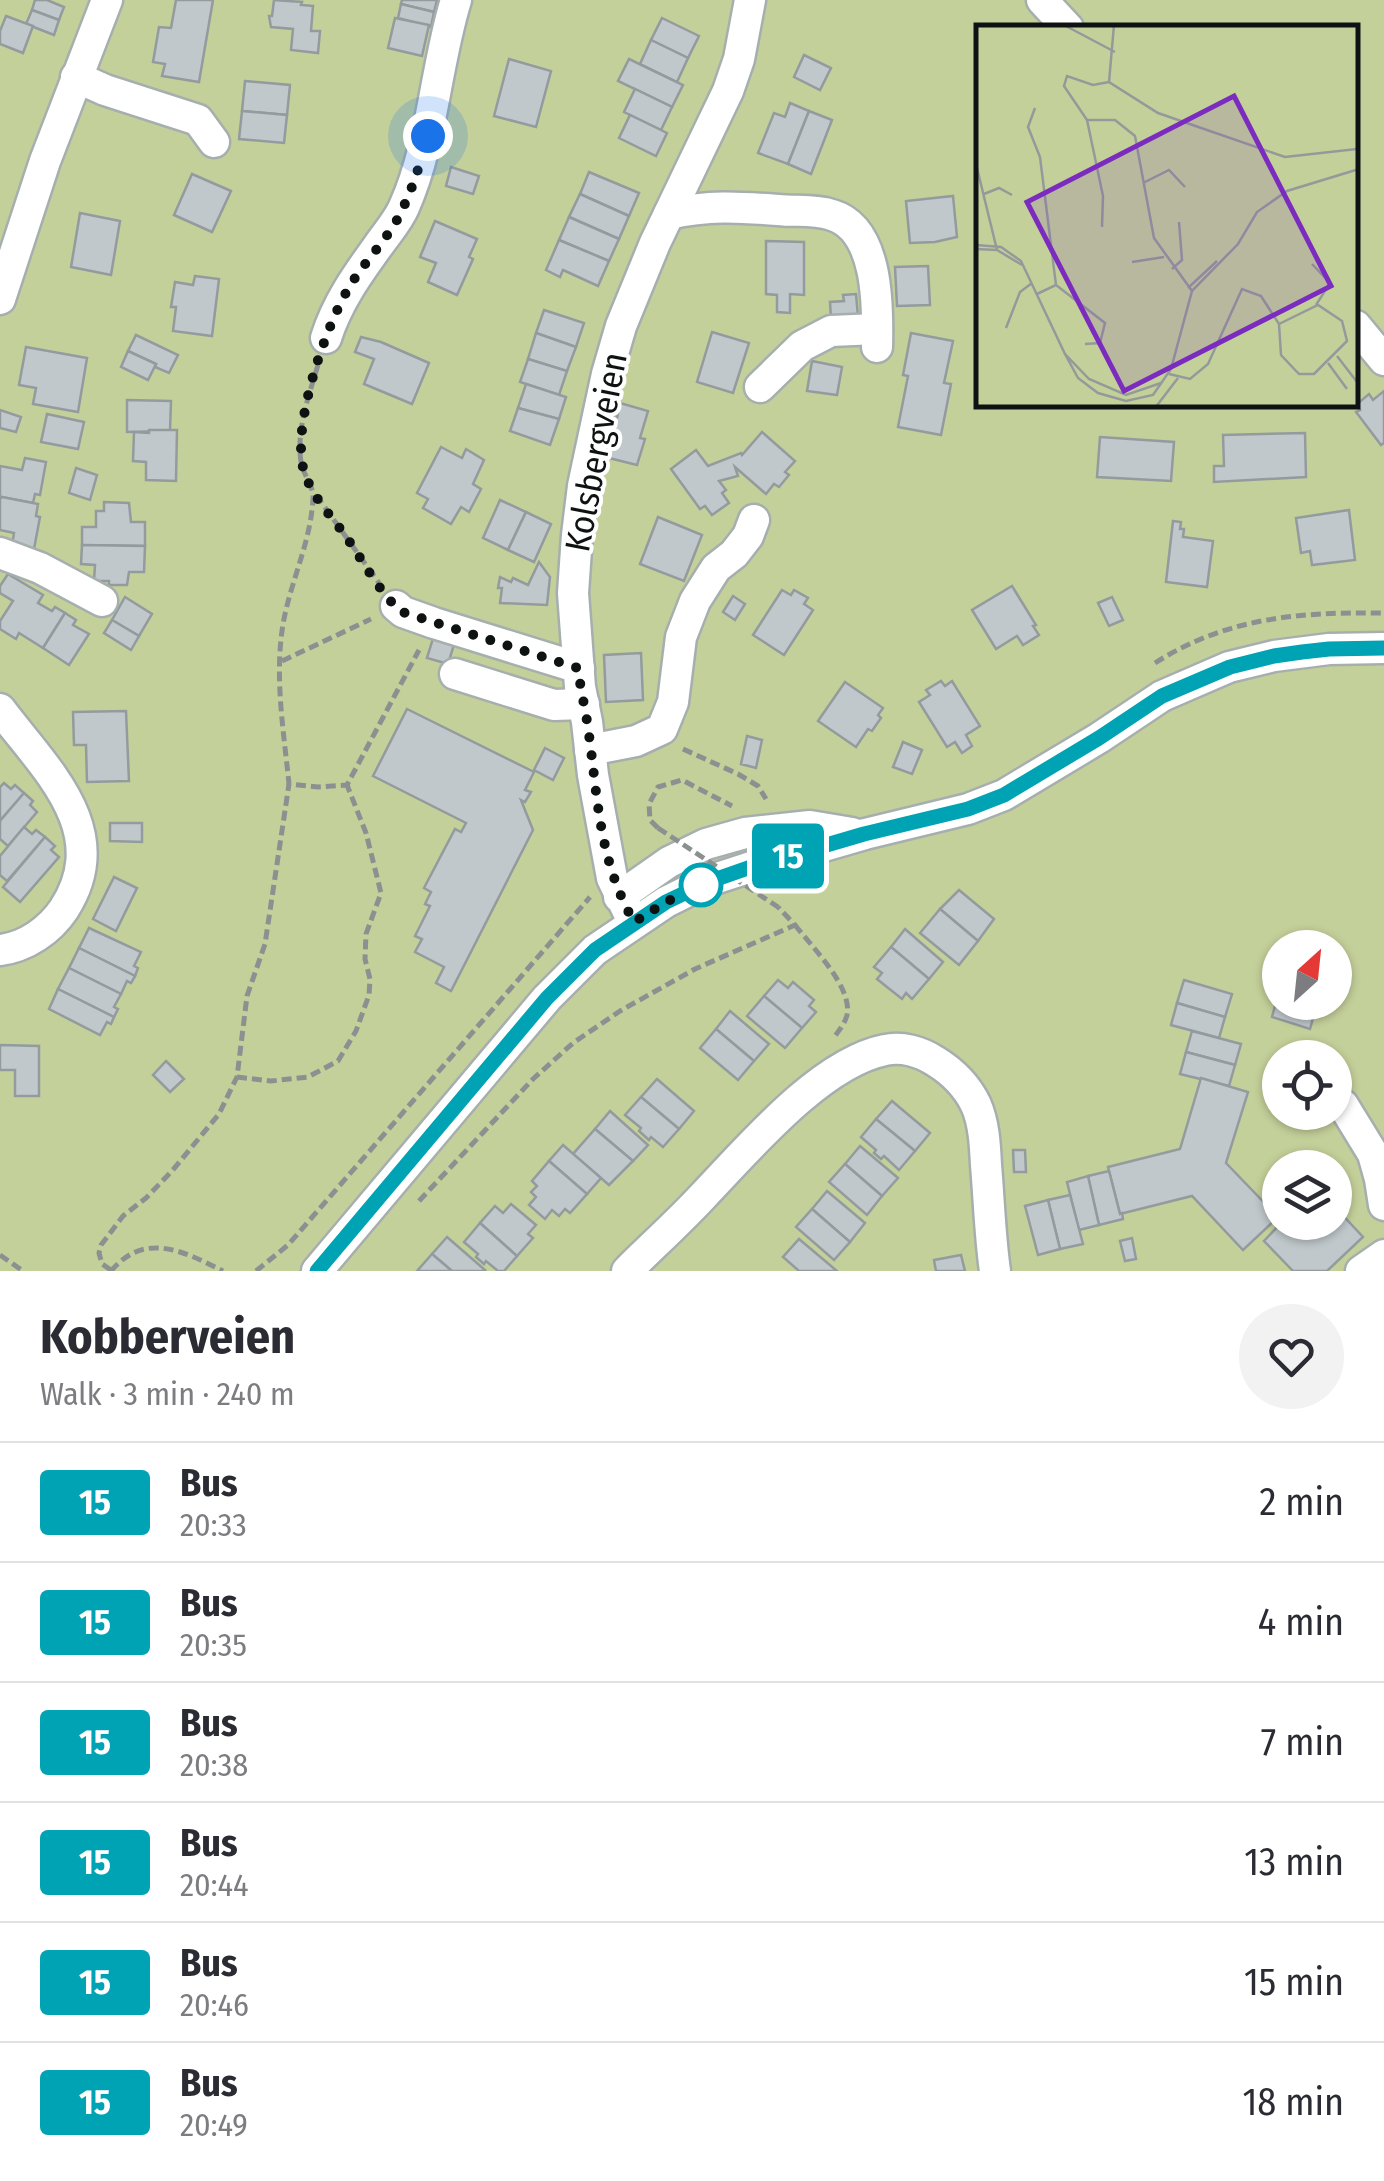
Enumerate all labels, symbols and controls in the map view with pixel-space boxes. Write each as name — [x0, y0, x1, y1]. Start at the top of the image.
inset map — [976, 25, 1359, 408]
your location — [403, 111, 453, 161]
street label: Kolsbergveien — [556, 349, 636, 555]
line badge: 15 — [743, 824, 833, 888]
text: 15 — [772, 835, 804, 877]
unlabelled marker — [680, 864, 722, 906]
north arrow — [1262, 930, 1352, 1020]
map controls — [1262, 930, 1352, 1240]
button: locate — [1262, 1040, 1352, 1130]
button: layers — [1262, 1150, 1352, 1240]
button: heart — [1239, 1304, 1344, 1409]
text: Kobberveien — [40, 1308, 295, 1366]
text: Walk · 3 min · 240 m — [40, 1375, 295, 1413]
text: Bus — [180, 1460, 238, 1506]
text: 2 min — [1259, 1479, 1344, 1525]
text: 15 — [79, 1481, 111, 1523]
text: 20:33 — [180, 1506, 247, 1544]
text: Bus — [180, 1580, 238, 1626]
text: 4 min — [1258, 1599, 1344, 1645]
text: 15 — [79, 1601, 111, 1643]
text: 20:35 — [180, 1626, 247, 1664]
text: Bus — [180, 1700, 238, 1746]
text: 7 min — [1261, 1719, 1344, 1765]
text: 15 — [79, 1721, 111, 1763]
text: 20:38 — [180, 1746, 248, 1784]
text: Bus — [180, 1820, 238, 1866]
text: 13 min — [1244, 1839, 1344, 1885]
text: 15 — [79, 1841, 111, 1883]
text: 20:44 — [180, 1866, 248, 1904]
text: Bus — [180, 1940, 238, 1986]
text: 15 min — [1244, 1959, 1344, 2005]
text: 15 — [79, 1961, 111, 2003]
text: 20:46 — [180, 1986, 249, 2024]
text: Bus — [180, 2060, 238, 2106]
text: 18 min — [1242, 2079, 1344, 2125]
text: 15 — [79, 2081, 111, 2123]
text: 20:49 — [180, 2106, 248, 2144]

